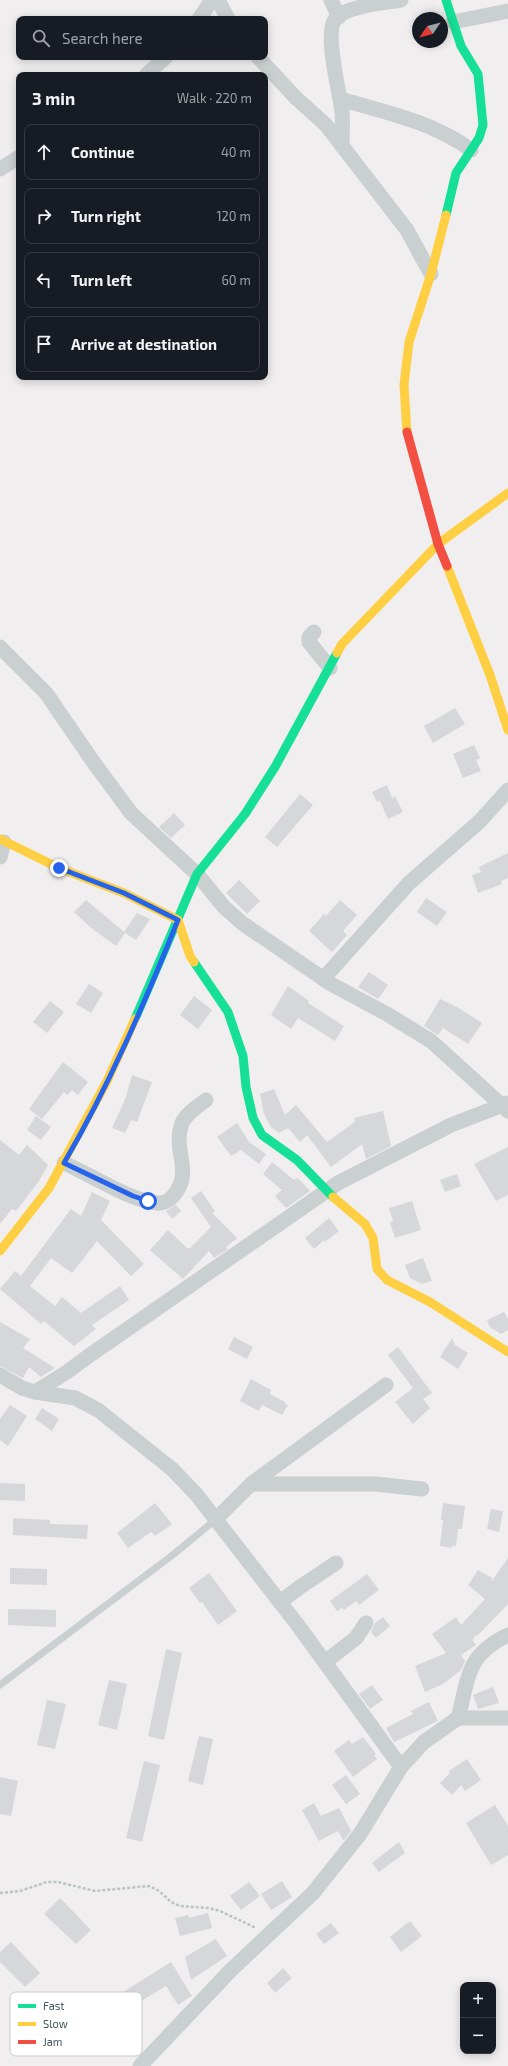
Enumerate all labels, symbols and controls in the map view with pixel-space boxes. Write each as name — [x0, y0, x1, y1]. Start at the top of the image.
north arrow — [412, 12, 448, 48]
search box — [16, 16, 268, 60]
icon: search — [30, 27, 52, 49]
text: Search here — [62, 29, 143, 47]
text: 3 min — [32, 88, 75, 108]
text: Walk · 220 m — [177, 90, 252, 106]
icon: ahead — [33, 141, 55, 163]
text: Continue — [71, 143, 134, 161]
text: 40 m — [221, 144, 251, 160]
icon: right — [33, 205, 55, 227]
text: Turn right — [71, 207, 141, 225]
text: 120 m — [216, 208, 251, 224]
icon: left — [33, 269, 55, 291]
text: Turn left — [71, 271, 132, 289]
text: 60 m — [221, 272, 251, 288]
icon: arrive — [33, 333, 55, 355]
text: Arrive at destination — [71, 335, 217, 353]
route end — [50, 859, 68, 877]
route start — [139, 1192, 157, 1210]
map controls — [460, 1982, 496, 2054]
button: + — [460, 1982, 496, 2018]
legend — [10, 1992, 142, 2056]
text: Fast — [43, 1999, 65, 2012]
text: Slow — [43, 2017, 68, 2030]
button: − — [460, 2018, 496, 2054]
text: Jam — [43, 2035, 62, 2048]

